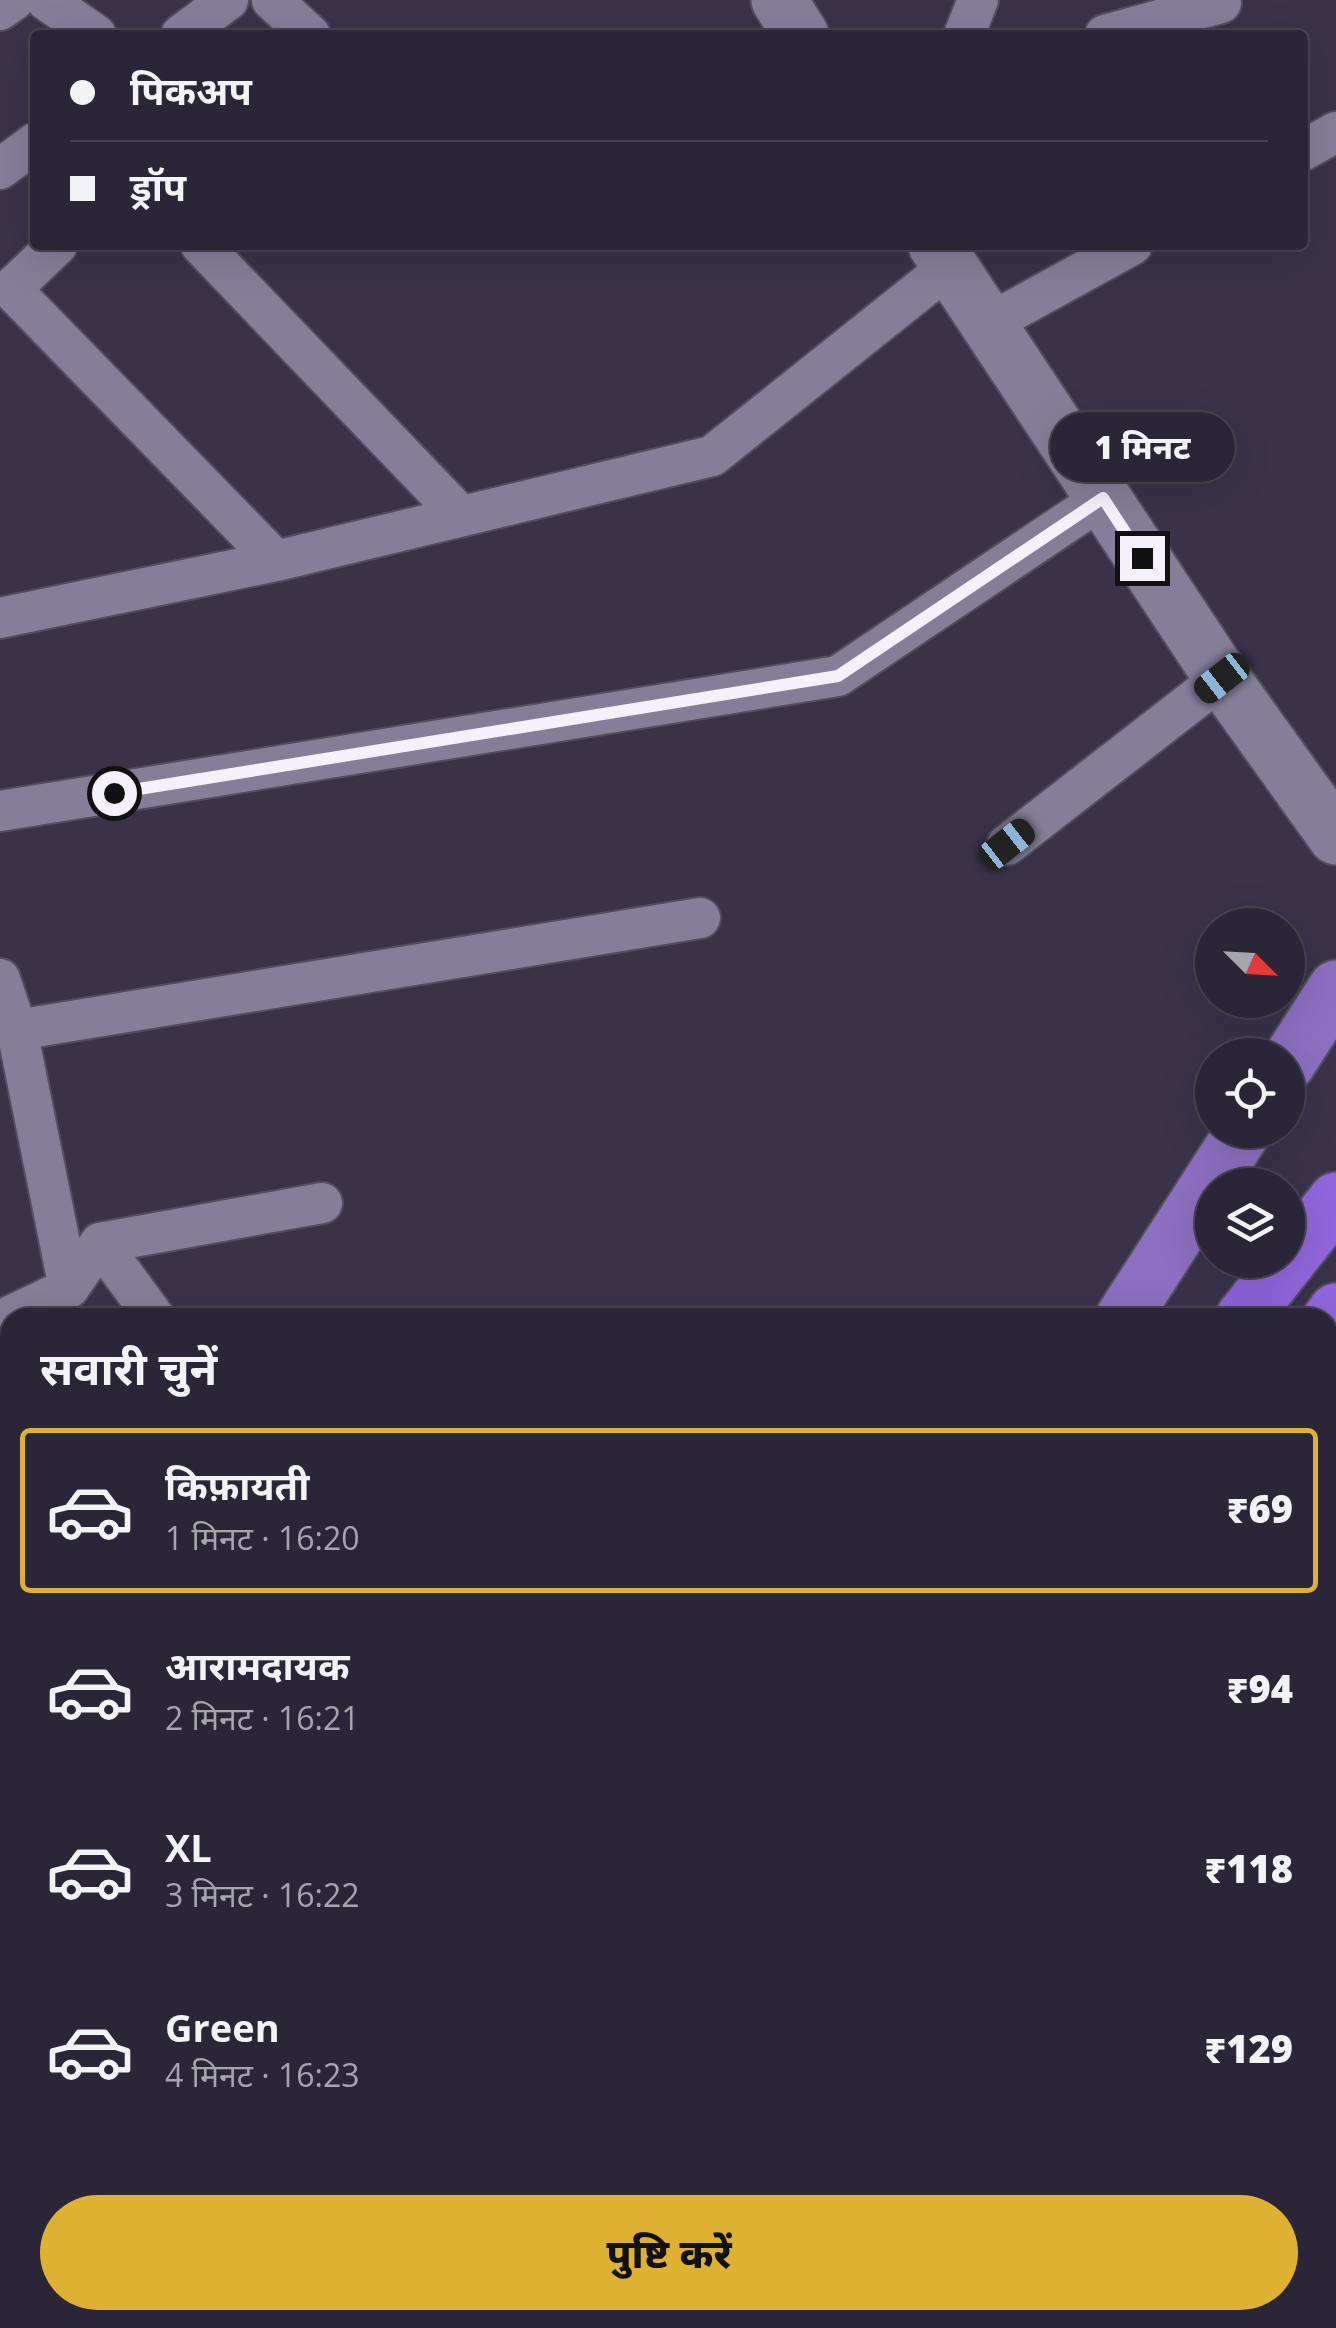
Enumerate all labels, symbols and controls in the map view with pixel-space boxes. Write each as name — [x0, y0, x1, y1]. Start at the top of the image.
text: पिकअप — [130, 64, 252, 116]
text: ड्रॉप — [130, 160, 186, 212]
callout: 1 मिनट — [1050, 413, 1234, 483]
text: 1 मिनट — [1095, 425, 1190, 468]
route end — [1120, 536, 1165, 581]
car — [1189, 648, 1255, 708]
route start — [92, 771, 137, 816]
car — [974, 814, 1040, 874]
north arrow — [1195, 908, 1305, 1018]
map controls — [1195, 908, 1305, 1278]
button: locate — [1195, 1038, 1305, 1148]
button: layers — [1195, 1168, 1305, 1278]
text: सवारी चुनें — [40, 1337, 217, 1398]
text: किफ़ायती — [165, 1459, 309, 1511]
icon: car — [45, 1466, 135, 1556]
text: ₹69 — [1227, 1482, 1293, 1534]
text: 1 मिनट · 16:20 — [165, 1516, 360, 1559]
text: आरामदायक — [165, 1639, 349, 1691]
icon: car — [45, 1646, 135, 1736]
text: ₹94 — [1227, 1662, 1293, 1714]
text: 2 मिनट · 16:21 — [165, 1696, 360, 1739]
text: XL — [165, 1821, 212, 1873]
icon: car — [45, 1826, 135, 1916]
text: ₹118 — [1204, 1842, 1293, 1894]
text: 3 मिनट · 16:22 — [165, 1873, 360, 1916]
text: Green — [165, 2001, 280, 2053]
icon: car — [45, 2006, 135, 2096]
text: ₹129 — [1204, 2022, 1293, 2074]
text: 4 मिनट · 16:23 — [165, 2053, 360, 2096]
button: पुष्टि करें — [40, 2195, 1298, 2310]

